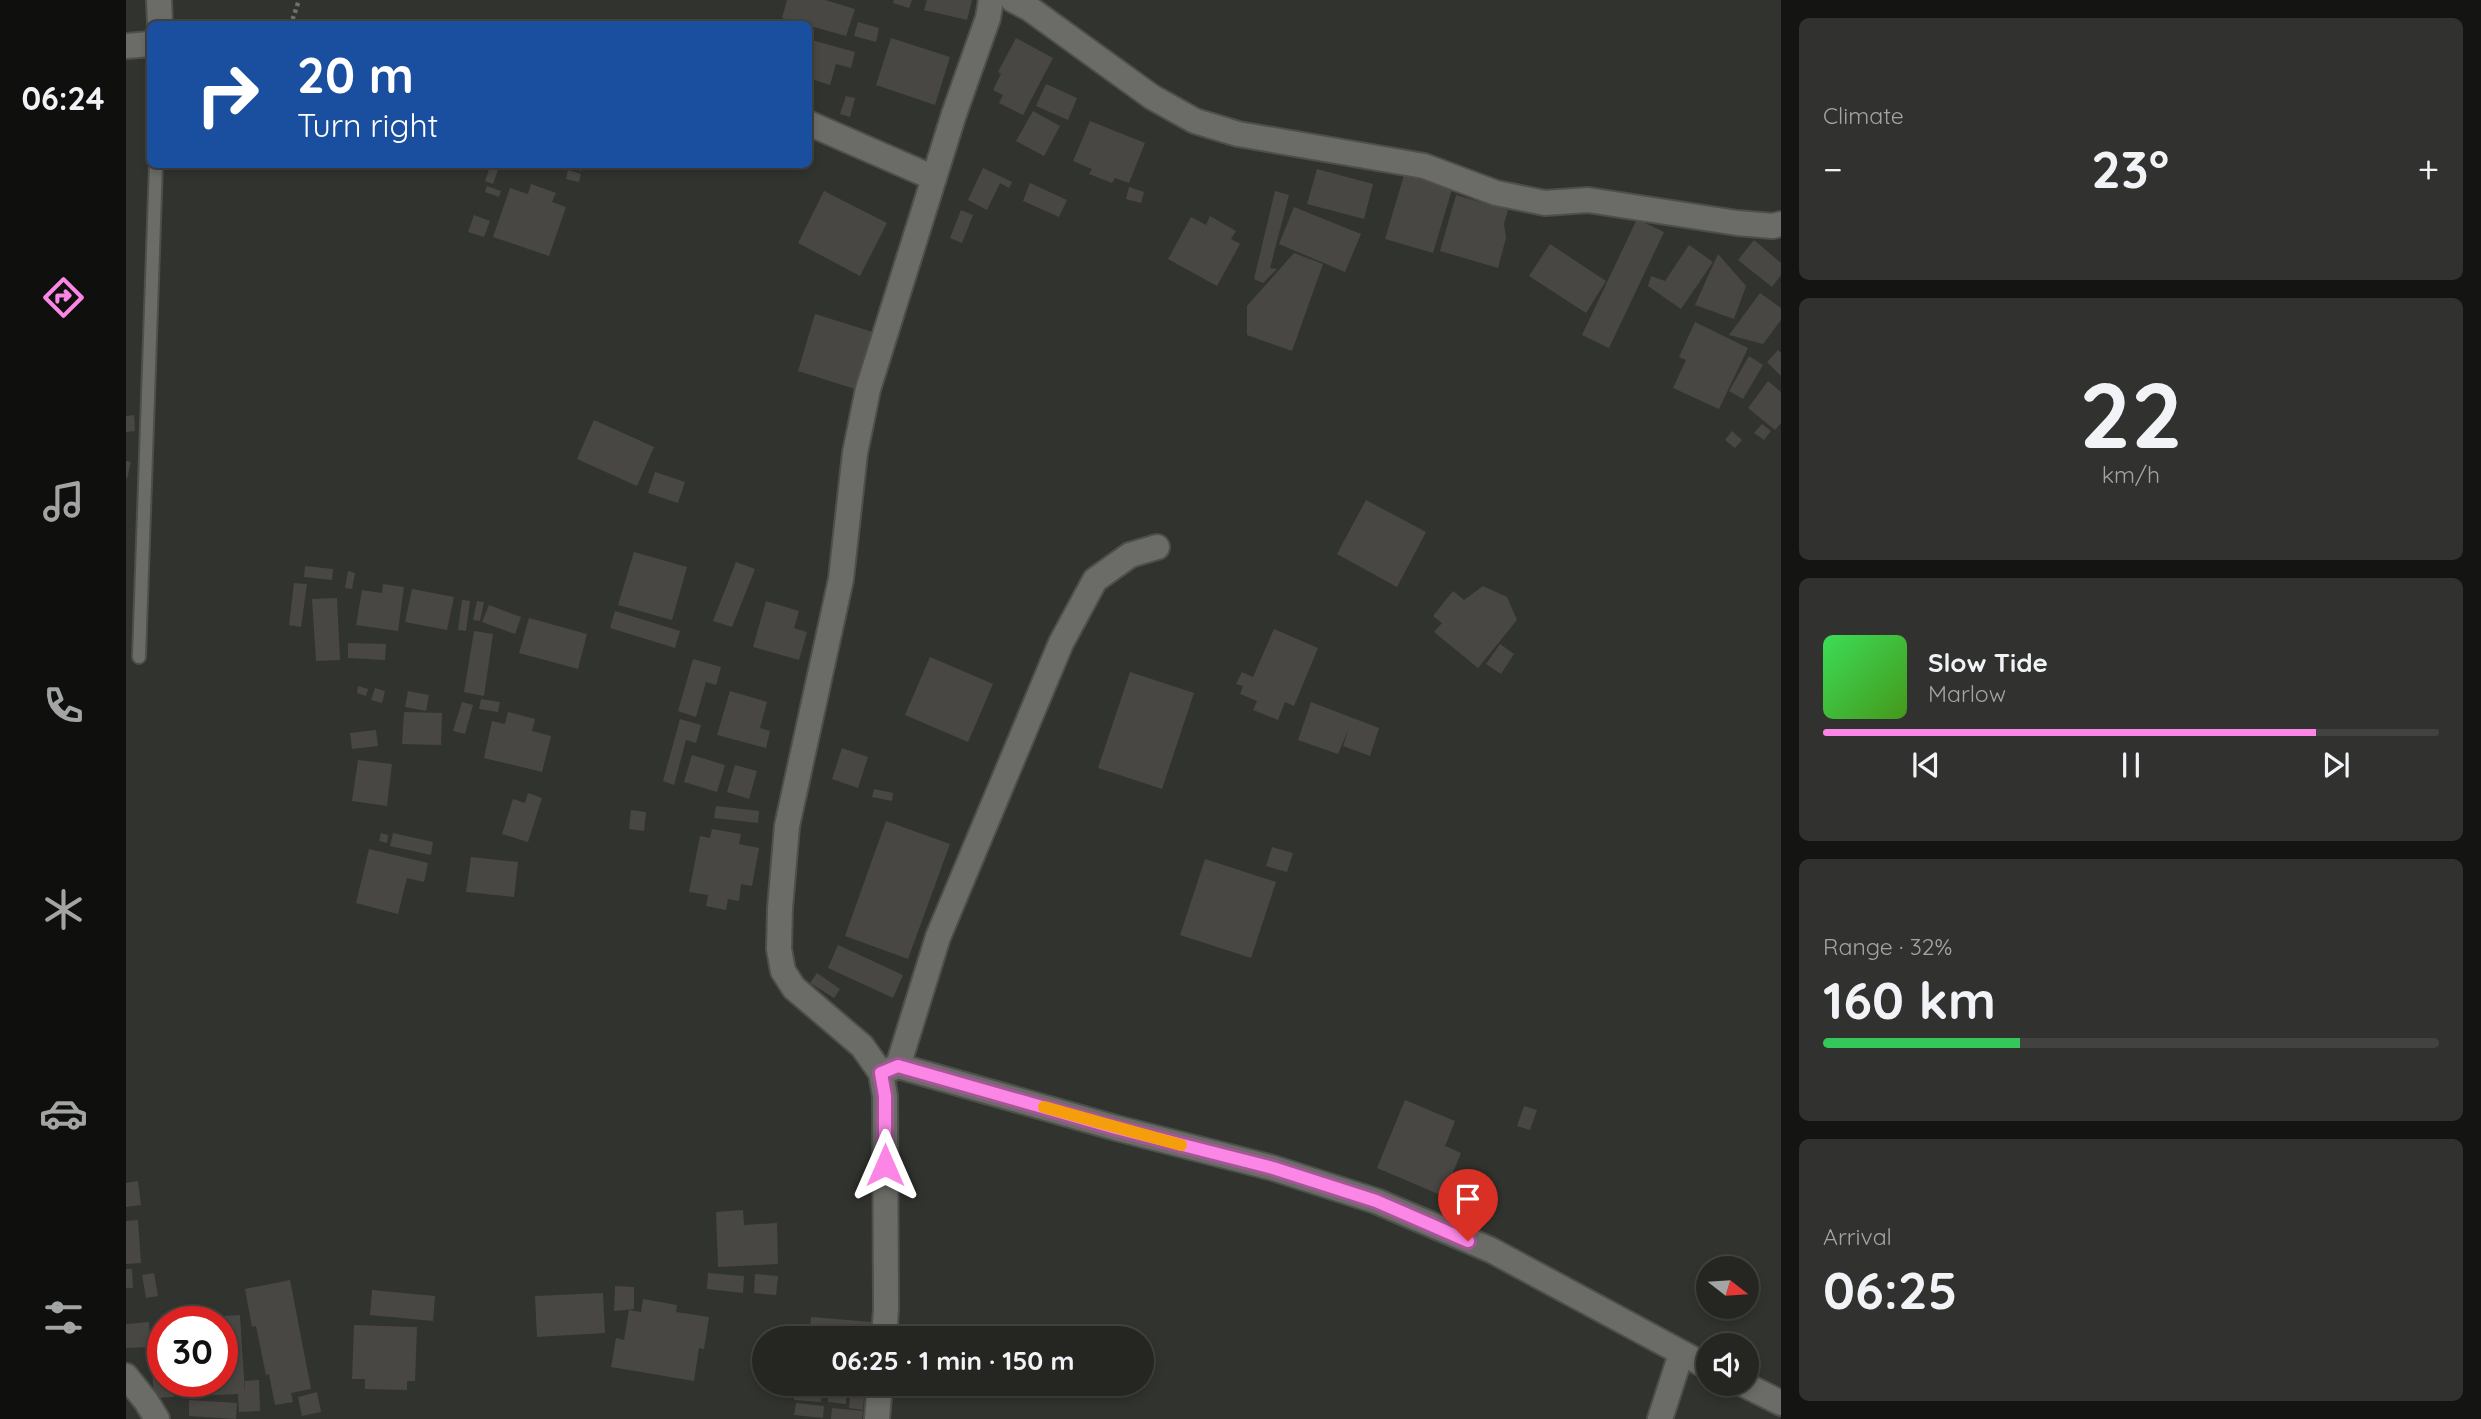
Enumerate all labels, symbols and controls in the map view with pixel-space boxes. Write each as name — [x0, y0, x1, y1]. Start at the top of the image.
text: 20 m — [297, 44, 414, 105]
icon: right — [182, 49, 273, 140]
text: 06:24 — [21, 78, 105, 118]
text: Climate — [1823, 101, 1904, 130]
text: Turn right — [297, 105, 438, 145]
text: 23° — [2091, 136, 2169, 201]
text: − — [1823, 145, 1843, 193]
text: + — [2418, 145, 2439, 193]
icon: directions — [39, 273, 88, 322]
text: 22 — [2079, 357, 2183, 471]
text: km/h — [2102, 460, 2160, 489]
icon: music — [39, 477, 88, 526]
text: Slow Tide — [1928, 646, 2048, 679]
text: Marlow — [1928, 679, 2006, 708]
icon: phone — [39, 681, 88, 730]
icon: previous — [1907, 746, 1945, 784]
icon: pause — [2112, 746, 2150, 784]
icon: next — [2317, 746, 2355, 784]
icon: climate — [39, 885, 88, 934]
text: Range · 32% — [1823, 932, 1952, 961]
text: 160 km — [1823, 967, 1996, 1032]
icon: car — [39, 1089, 88, 1138]
position arrow — [848, 1128, 922, 1202]
pin — [1438, 1169, 1498, 1241]
icon: arrive — [1449, 1180, 1487, 1218]
text: Arrival — [1823, 1222, 1892, 1251]
north arrow — [1696, 1256, 1759, 1320]
map controls — [1696, 1256, 1759, 1396]
text: 06:25 — [1823, 1257, 1957, 1322]
icon: filters — [39, 1293, 88, 1342]
speed limit sign: 30 — [147, 1306, 238, 1397]
button: sound — [1696, 1333, 1759, 1396]
text: 06:25 · 1 min · 150 m — [831, 1344, 1075, 1377]

